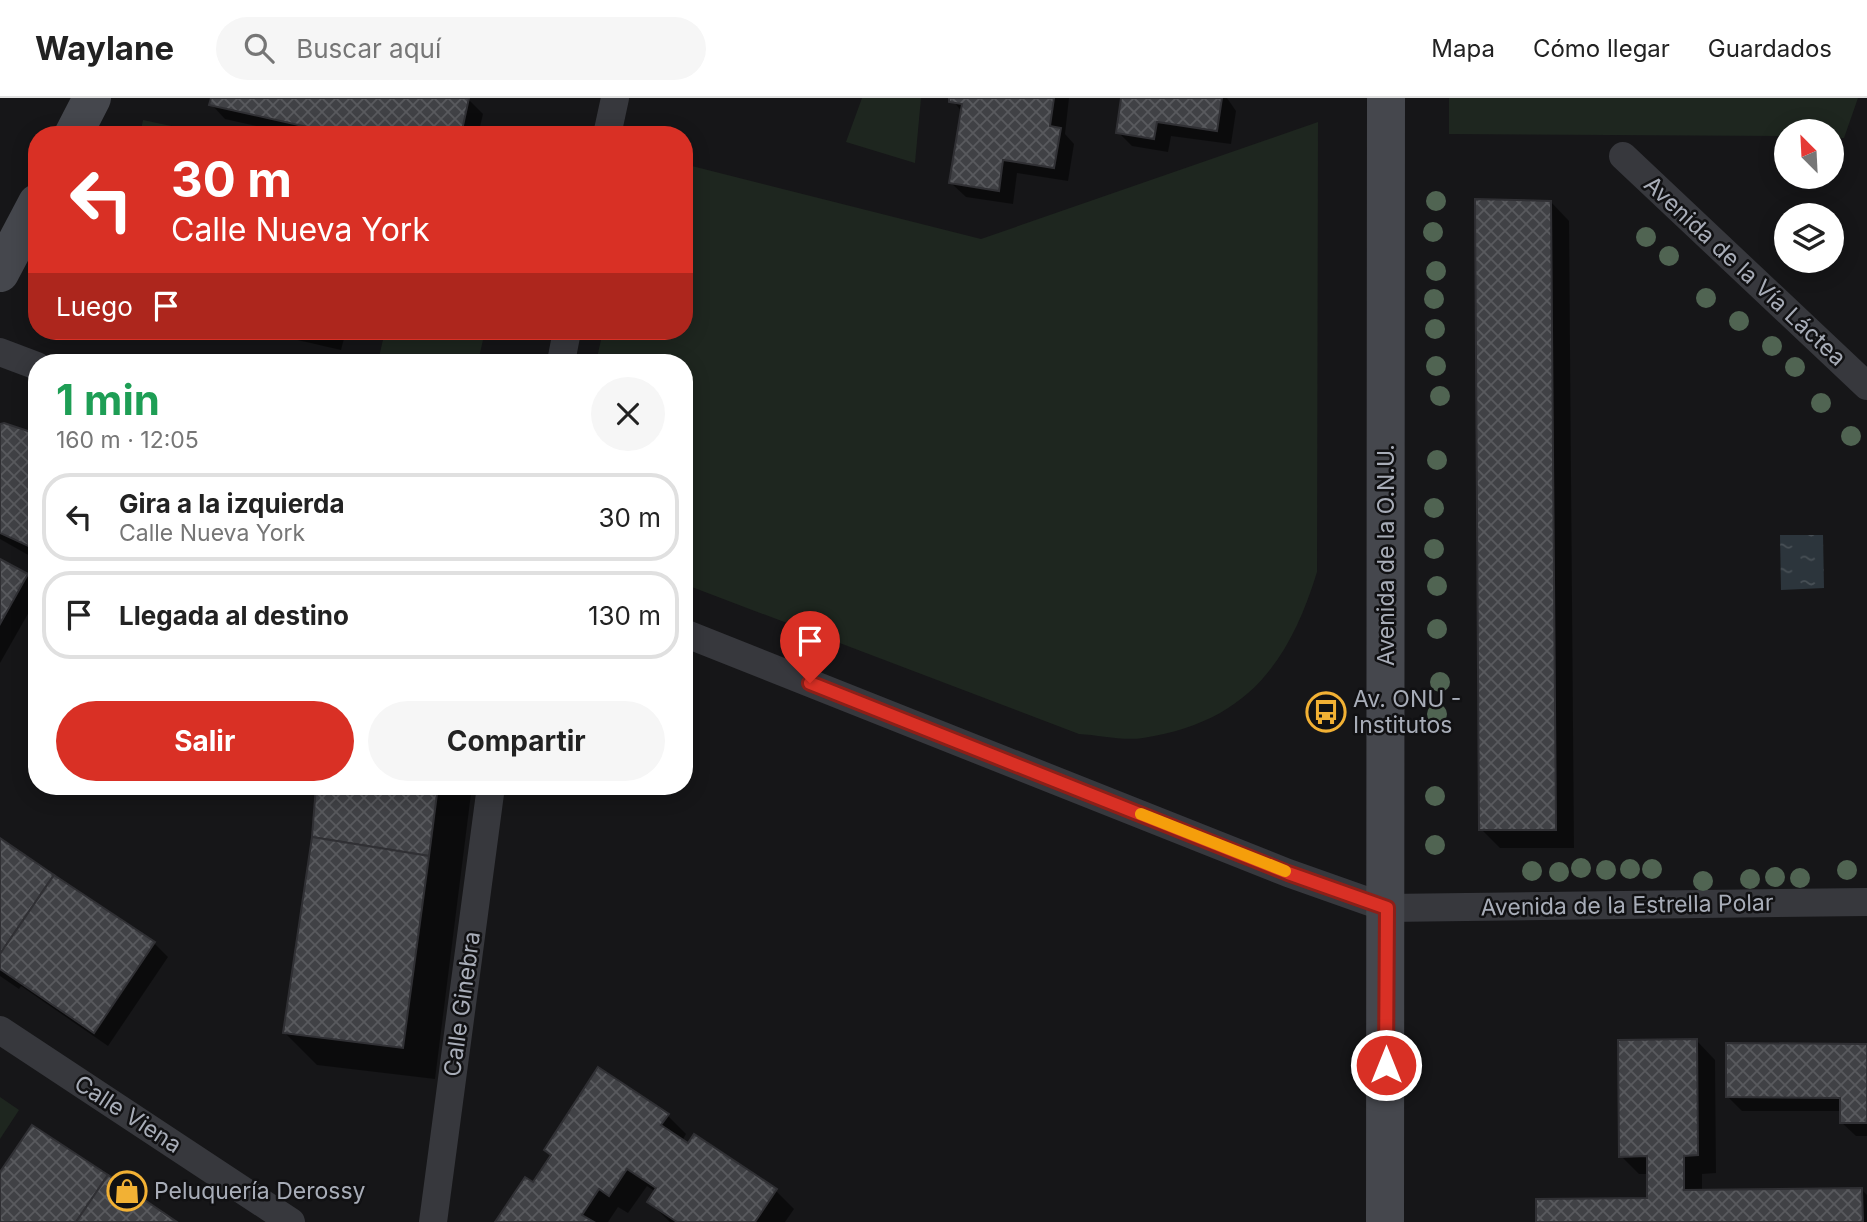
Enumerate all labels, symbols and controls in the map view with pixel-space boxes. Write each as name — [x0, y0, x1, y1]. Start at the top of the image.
search box — [216, 17, 706, 80]
text: Waylane — [35, 28, 174, 68]
icon: search — [240, 29, 278, 67]
text: Buscar aquí — [296, 33, 441, 64]
text: Mapa — [1431, 34, 1495, 63]
text: Cómo llegar — [1533, 34, 1670, 63]
text: Guardados — [1708, 34, 1832, 63]
north arrow — [1774, 119, 1844, 189]
map controls — [1774, 119, 1844, 273]
text: 30 m — [171, 150, 292, 209]
icon: left — [56, 154, 147, 245]
street label: Avenida de la Vía Láctea — [1638, 170, 1852, 372]
button: layers — [1774, 203, 1844, 273]
text: Calle Nueva York — [171, 210, 430, 249]
icon: arrive — [147, 287, 185, 325]
text: Luego — [56, 291, 133, 322]
text: 1 min — [56, 374, 160, 425]
button: close — [591, 377, 665, 451]
text: 160 m · 12:05 — [56, 426, 199, 454]
street label: Avenida de la O.N.U. — [1372, 444, 1400, 666]
text: Gira a la izquierda — [119, 488, 345, 519]
icon: left — [60, 498, 98, 536]
text: 30 m — [598, 502, 661, 533]
text: Calle Nueva York — [119, 519, 305, 547]
icon: arrive — [60, 596, 98, 634]
text: Llegada al destino — [119, 600, 349, 631]
text: 130 m — [588, 600, 661, 631]
pin — [780, 611, 840, 683]
icon: arrive — [791, 622, 829, 660]
place label: Av. ONU - Institutos — [1353, 685, 1461, 739]
bus stop icon: Av. ONU - Institutos — [1305, 691, 1347, 733]
button: Salir — [56, 701, 354, 781]
button: Compartir — [368, 701, 665, 781]
street label: Avenida de la Estrella Polar — [1480, 888, 1774, 922]
street label: Calle Ginebra — [438, 930, 486, 1078]
position arrow — [1349, 1028, 1423, 1102]
street label: Calle Viena — [69, 1069, 187, 1159]
shop icon: Peluquería Derossy — [106, 1170, 148, 1212]
place label: Peluquería Derossy — [154, 1177, 366, 1205]

